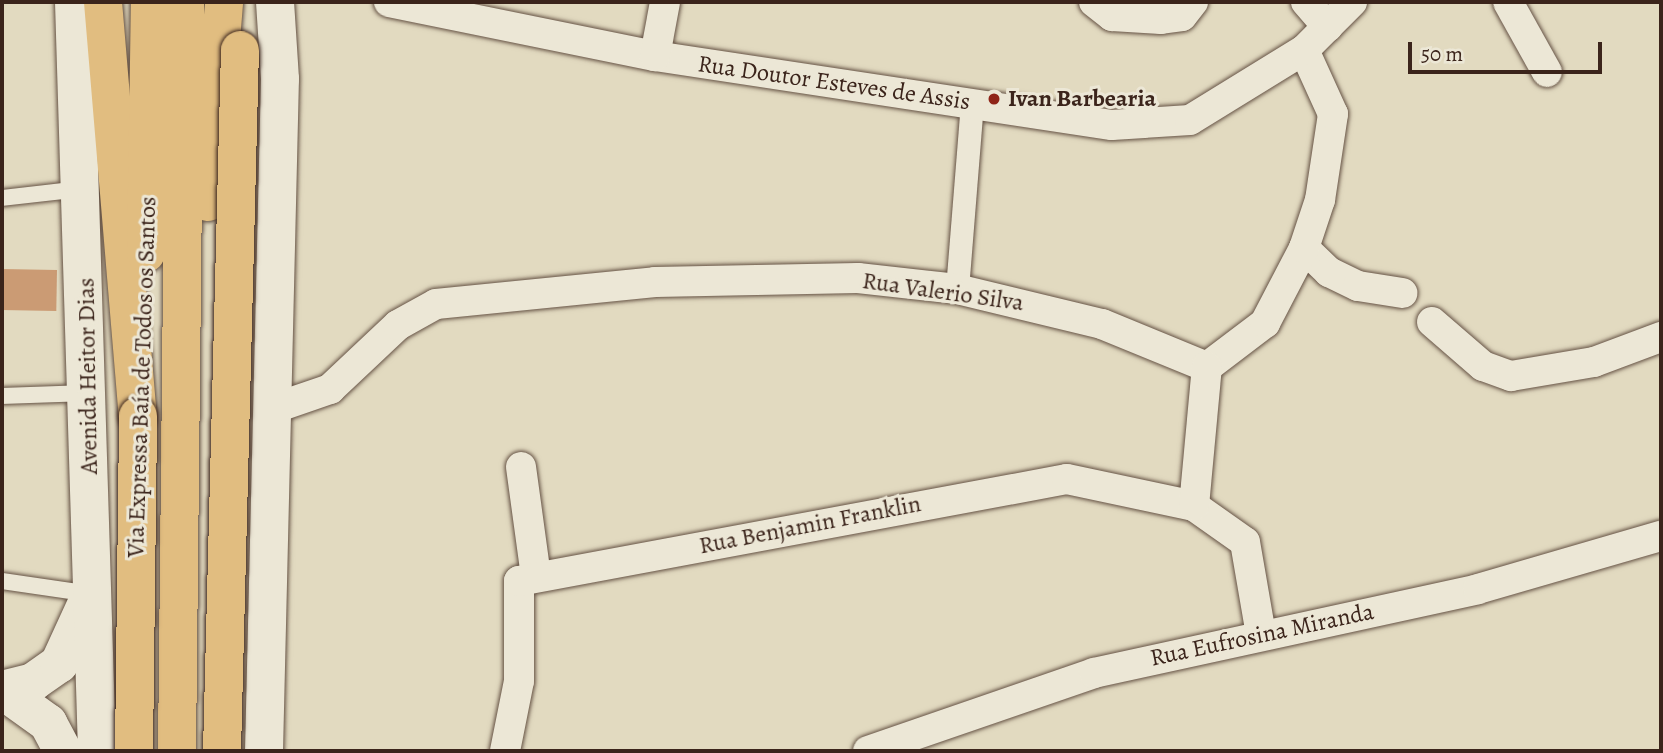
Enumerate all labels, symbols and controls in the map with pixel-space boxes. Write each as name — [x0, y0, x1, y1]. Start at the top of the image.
scale bar — [1411, 28, 1605, 72]
text: 50 m — [1421, 40, 1463, 68]
street label: Rua Doutor Esteves de Assis — [696, 50, 972, 116]
place label: Ivan Barbearia — [1008, 85, 1156, 113]
marker: Ivan Barbearia — [986, 91, 1002, 107]
street label: Via Expressa Baía de Todos os Santos — [121, 196, 163, 558]
street label: Rua Valerio Silva — [860, 266, 1026, 318]
street label: Avenida Heitor Dias — [72, 277, 104, 475]
street label: Rua Benjamin Franklin — [697, 489, 923, 561]
street label: Rua Eufrosina Miranda — [1147, 597, 1377, 673]

